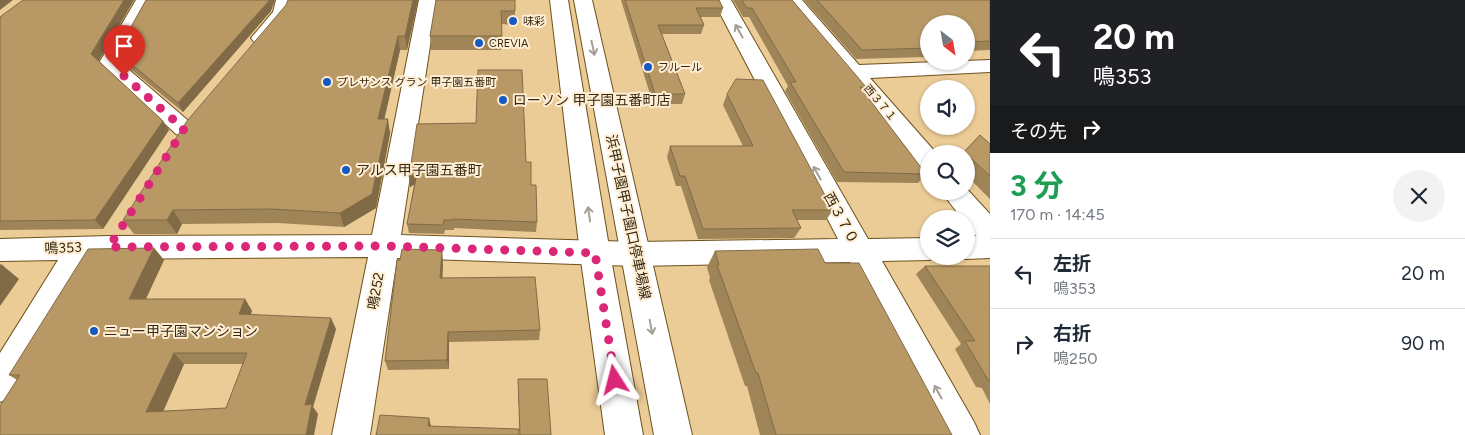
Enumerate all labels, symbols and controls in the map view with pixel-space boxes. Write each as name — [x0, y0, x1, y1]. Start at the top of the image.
marker: 味彩 — [507, 15, 519, 27]
place label: 味彩 — [523, 15, 545, 28]
north arrow — [920, 15, 975, 70]
map controls — [920, 15, 975, 265]
text: 20 m — [1093, 16, 1175, 58]
icon: left — [1010, 20, 1075, 85]
one-way arrow — [734, 24, 743, 39]
pin — [103, 25, 145, 76]
icon: arrive — [110, 32, 138, 60]
marker: CREVIA — [473, 37, 485, 49]
place label: CREVIA — [489, 37, 529, 50]
one-way arrow — [589, 39, 598, 55]
marker: フルール — [642, 61, 654, 73]
place label: フルール — [658, 61, 702, 74]
text: 鳴353 — [1093, 63, 1152, 90]
marker: プレサンス グラン 甲子園五番町 — [321, 76, 333, 88]
place label: プレサンス グラン 甲子園五番町 — [337, 76, 496, 89]
button: sound — [920, 80, 975, 135]
street label: 西３７１ — [861, 82, 899, 124]
place label: ローソン 甲子園五番町店 — [513, 92, 670, 109]
marker: ローソン 甲子園五番町店 — [497, 94, 509, 106]
icon: right — [1077, 115, 1105, 143]
text: その先 — [1010, 120, 1067, 143]
street label: 浜甲子園甲子園口停車場線 — [602, 133, 654, 301]
button: search — [920, 145, 975, 200]
place label: アルス甲子園五番町 — [356, 162, 482, 179]
marker: アルス甲子園五番町 — [340, 164, 352, 176]
one-way arrow — [812, 166, 822, 181]
text: 3 分 — [1010, 167, 1064, 204]
button: close — [1393, 170, 1445, 222]
street label: 西３７０ — [820, 189, 862, 247]
text: 170 m · 14:45 — [1010, 205, 1105, 224]
one-way arrow — [584, 206, 594, 222]
button: layers — [920, 210, 975, 265]
street label: 鳴353 — [44, 239, 82, 257]
text: 左折 — [1053, 252, 1091, 275]
icon: left — [1010, 260, 1038, 288]
text: 20 m — [1401, 262, 1445, 285]
street label: 鳴252 — [364, 271, 388, 311]
text: 鳴353 — [1053, 279, 1096, 298]
one-way arrow — [647, 318, 656, 334]
text: 右折 — [1053, 322, 1091, 345]
place label: ニュー甲子園マンション — [104, 323, 258, 340]
marker: ニュー甲子園マンション — [88, 325, 100, 337]
icon: right — [1010, 330, 1038, 358]
text: 90 m — [1401, 332, 1445, 355]
text: 鳴250 — [1053, 349, 1097, 368]
position arrow — [588, 353, 640, 405]
one-way arrow — [933, 385, 943, 400]

